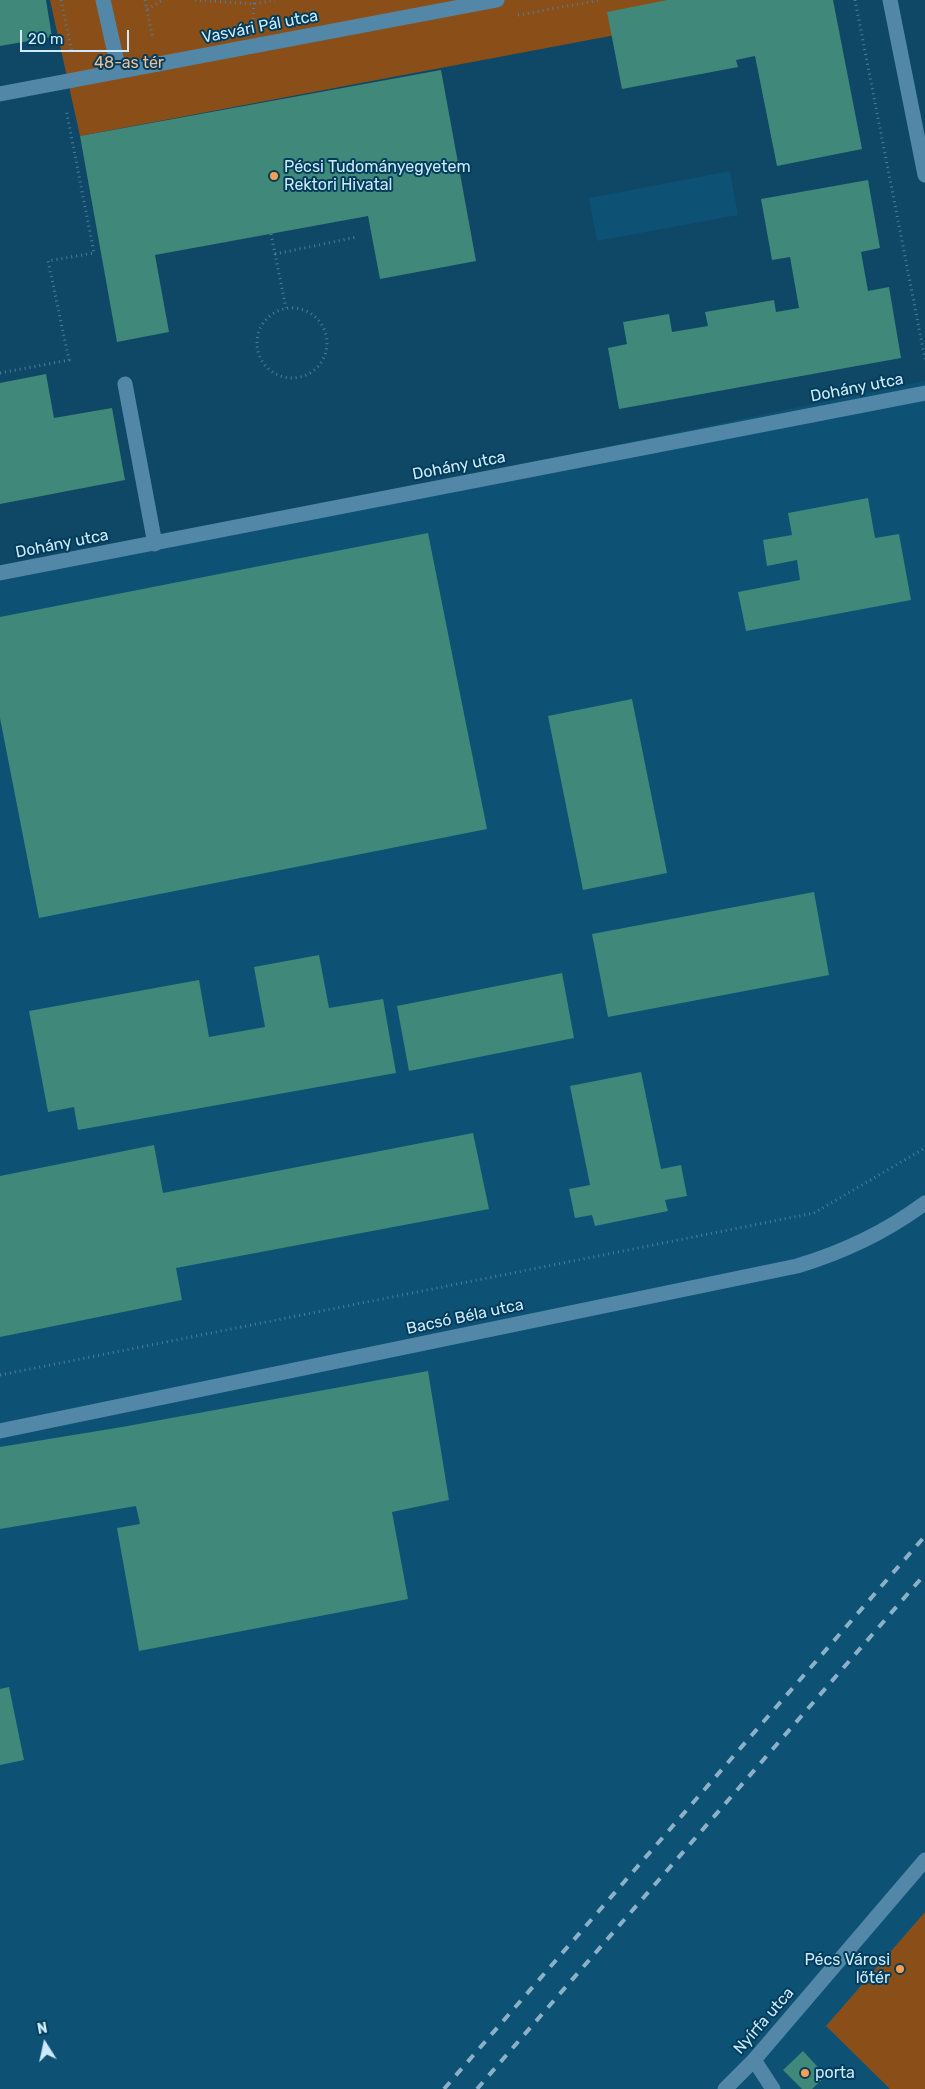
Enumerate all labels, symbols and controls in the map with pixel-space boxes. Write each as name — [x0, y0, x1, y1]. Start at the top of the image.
street label: Vasvári Pál utca — [200, 6, 320, 48]
scale bar — [22, 20, 131, 52]
text: 20 m — [28, 30, 63, 48]
park label: 48-as tér — [94, 53, 164, 73]
place label: Pécsi Tudományegyetem Rektori Hivatal — [284, 157, 471, 195]
marker: Pécsi Tudományegyetem Rektori Hivatal — [268, 170, 280, 182]
street label: Dohány utca — [809, 370, 905, 406]
street label: Dohány utca — [411, 448, 507, 484]
street label: Dohány utca — [14, 526, 110, 562]
street label: Bacsó Béla utca — [405, 1295, 525, 1339]
place label: Pécs Városi lőtér — [804, 1950, 890, 1988]
marker: Pécs Városi lőtér — [894, 1963, 906, 1975]
street label: Nyírfa utca — [730, 1984, 798, 2058]
north arrow — [20, 2019, 70, 2069]
text: N — [36, 2019, 49, 2038]
place label: porta — [815, 2063, 855, 2083]
marker: porta — [799, 2067, 811, 2079]

